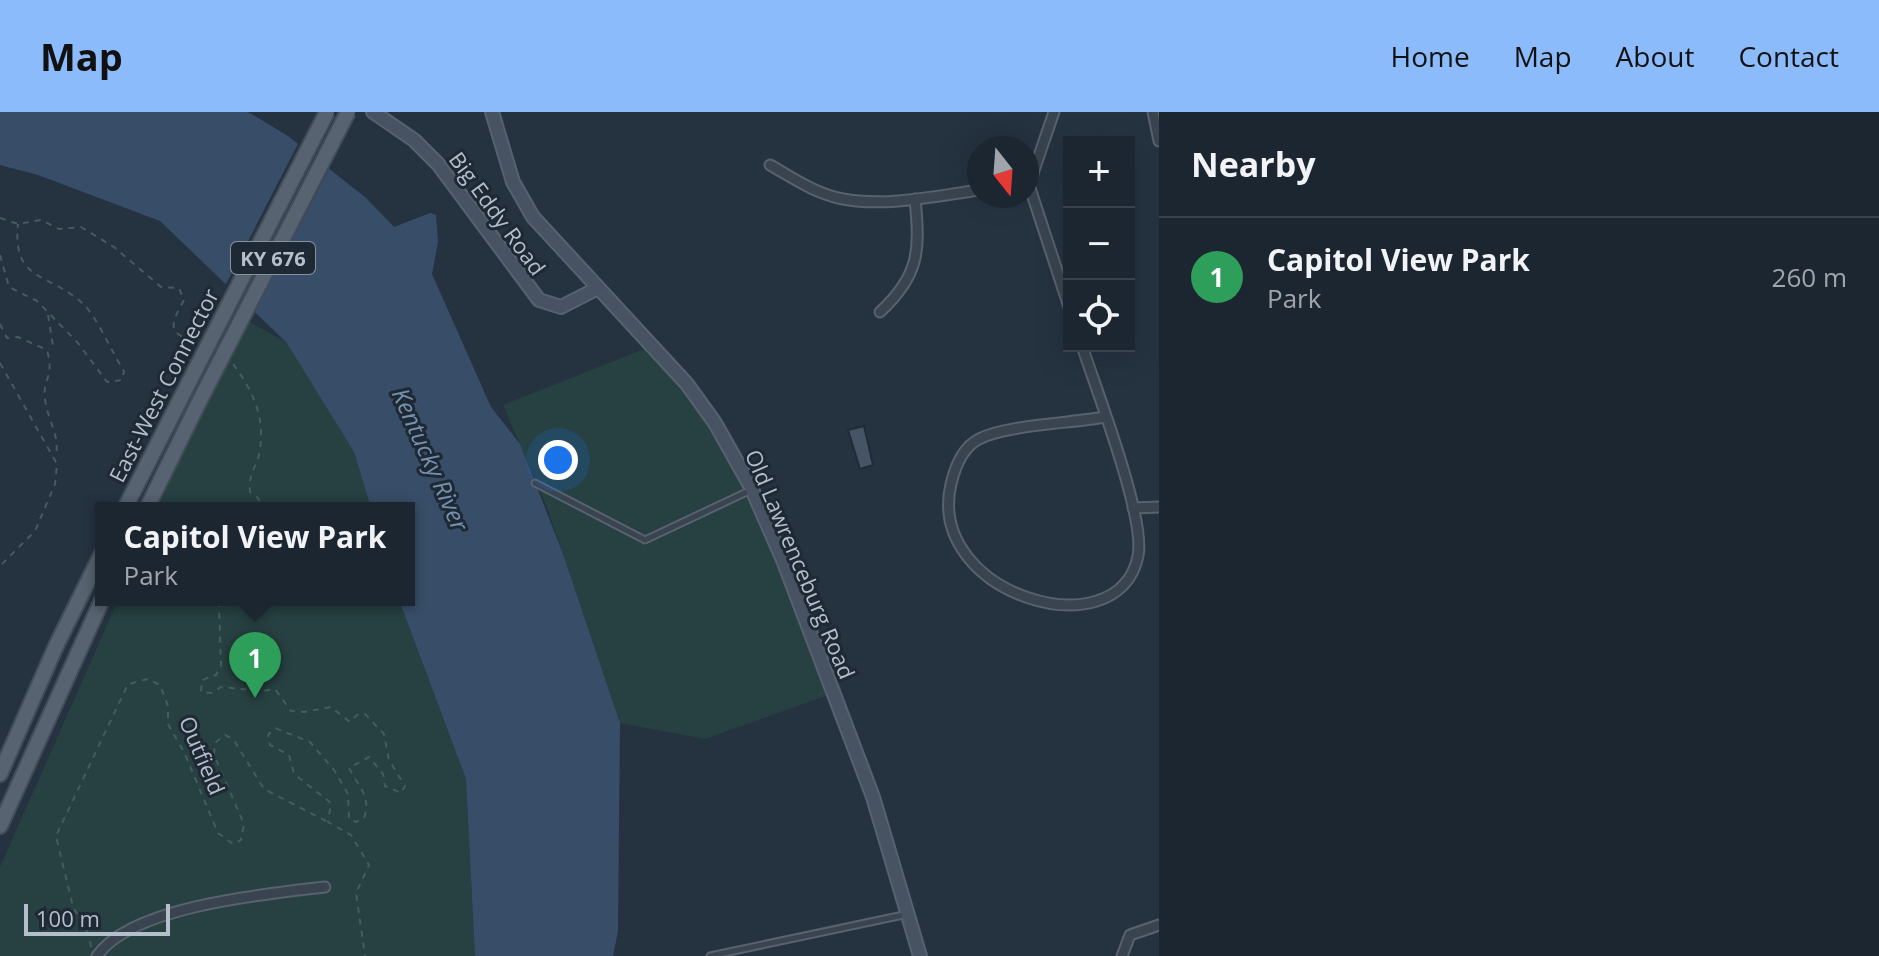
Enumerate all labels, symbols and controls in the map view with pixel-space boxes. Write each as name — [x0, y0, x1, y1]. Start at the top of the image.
text: Map — [40, 30, 123, 82]
text: Home — [1391, 37, 1470, 75]
text: Map — [1514, 37, 1572, 75]
text: About — [1616, 37, 1694, 75]
text: Contact — [1738, 37, 1839, 75]
north arrow — [967, 136, 1039, 208]
map controls — [1063, 136, 1135, 352]
button: + — [1063, 136, 1135, 208]
text: Nearby — [1191, 141, 1316, 187]
street label: Big Eddy Road — [443, 145, 553, 281]
button: − — [1063, 208, 1135, 280]
text: Capitol View Park — [1267, 239, 1530, 280]
road number: KY 676 — [231, 242, 315, 274]
text: 1 — [1210, 259, 1224, 295]
text: 260 m — [1772, 259, 1847, 295]
button: locate — [1063, 280, 1135, 352]
text: Park — [1267, 280, 1321, 316]
street label: East-West Connector — [101, 283, 225, 487]
water label: Kentucky River — [385, 382, 478, 537]
your location — [538, 440, 578, 480]
street label: Old Lawrenceburg Road — [739, 445, 863, 683]
popup — [95, 502, 415, 606]
text: Capitol View Park — [124, 516, 386, 557]
text: Park — [124, 557, 178, 593]
pin: 1 — [229, 632, 281, 698]
street label: Outfield — [173, 711, 233, 799]
scale bar — [24, 900, 170, 936]
text: 100 m — [36, 903, 100, 933]

